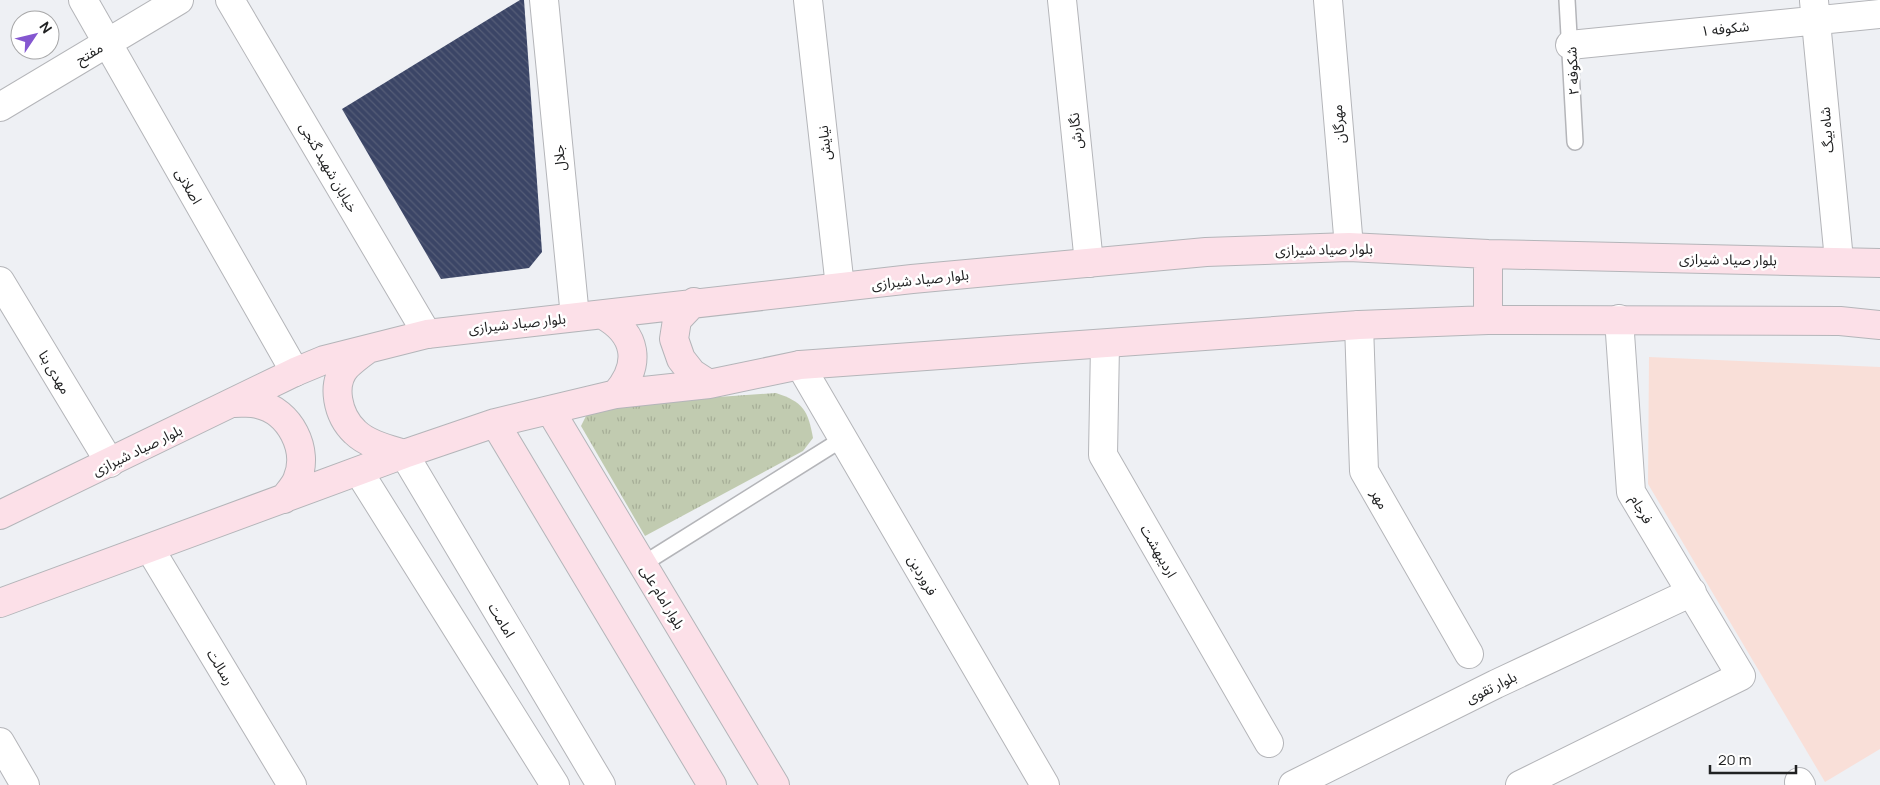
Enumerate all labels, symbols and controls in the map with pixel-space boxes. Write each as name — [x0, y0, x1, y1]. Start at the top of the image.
north arrow — [10, 10, 60, 60]
street label: شکوفه ۱ — [1700, 16, 1750, 40]
text: N — [35, 18, 57, 37]
street label: مفتح — [72, 37, 107, 70]
street label: شکوفه ۲ — [1561, 46, 1583, 96]
street label: مهرگان — [1327, 104, 1349, 144]
street label: شاه بیگ — [1815, 106, 1837, 154]
street label: نگارش — [1064, 112, 1086, 150]
street label: خیابان شهید گنجی — [295, 118, 363, 216]
street label: نیایش — [813, 124, 835, 161]
street label: جلال — [548, 144, 570, 172]
street label: اصلانی — [171, 165, 207, 207]
street label: بلوار صیاد شیرازی — [1275, 239, 1373, 259]
street label: بلوار صیاد شیرازی — [1679, 249, 1777, 269]
street label: بلوار صیاد شیرازی — [870, 264, 970, 294]
street label: بلوار صیاد شیرازی — [467, 308, 567, 338]
street label: مهدی بنا — [35, 347, 75, 397]
street label: بلوار صیاد شیرازی — [89, 420, 185, 480]
street label: مهر — [1366, 485, 1393, 512]
street label: فرجام — [1624, 491, 1658, 528]
street label: اردیبهشت — [1136, 521, 1182, 581]
street label: فروردین — [904, 551, 942, 599]
street label: بلوار امام علی — [635, 561, 690, 634]
street label: امامت — [484, 599, 520, 641]
street label: رسالت — [203, 646, 239, 688]
street label: بلوار تقوی — [1462, 666, 1520, 707]
scale bar — [1710, 742, 1796, 774]
text: 20 m — [1718, 749, 1751, 770]

